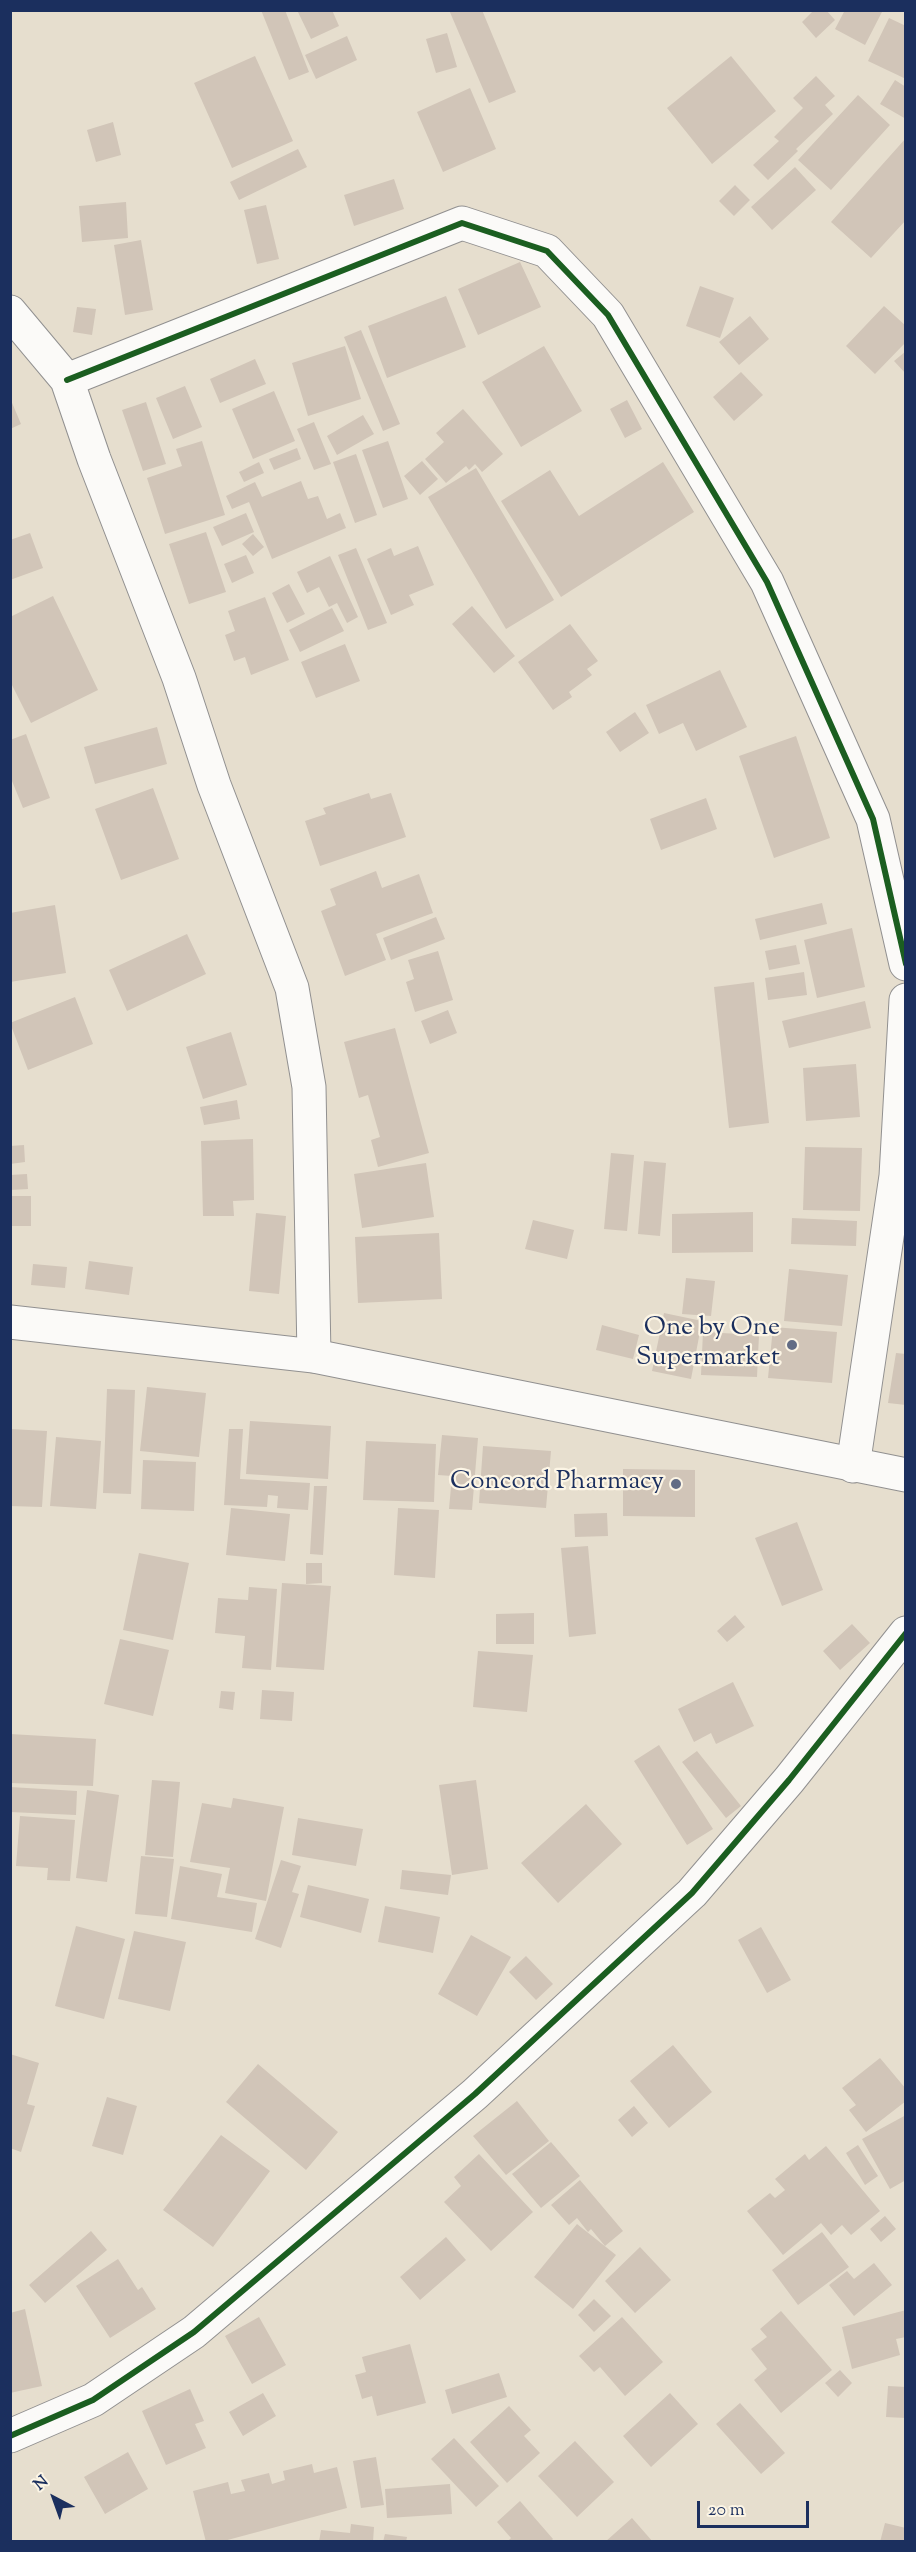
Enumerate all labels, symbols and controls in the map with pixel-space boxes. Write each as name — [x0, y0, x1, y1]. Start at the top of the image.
place label: One by One Supermarket — [636, 1314, 780, 1376]
marker: One by One Supermarket — [785, 1338, 799, 1352]
place label: Concord Pharmacy — [450, 1468, 664, 1500]
marker: Concord Pharmacy — [669, 1477, 683, 1491]
north arrow — [24, 2468, 84, 2528]
text: N — [29, 2471, 54, 2497]
scale bar — [700, 2489, 812, 2527]
text: 20 m — [708, 2498, 745, 2524]

